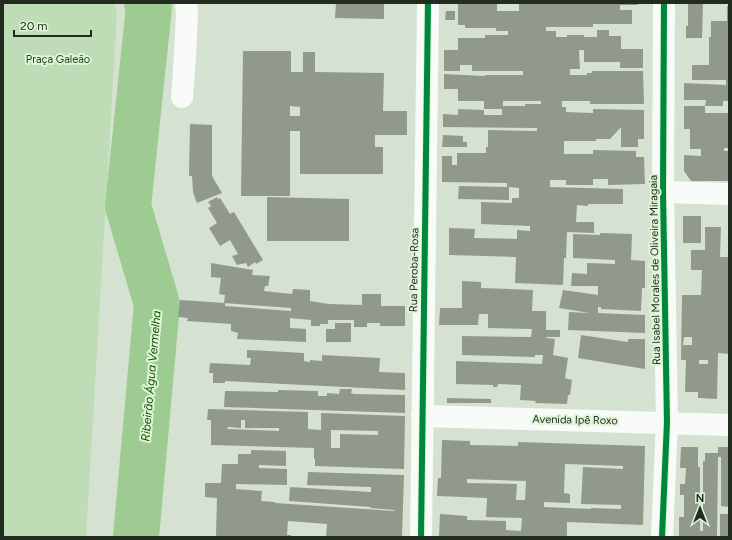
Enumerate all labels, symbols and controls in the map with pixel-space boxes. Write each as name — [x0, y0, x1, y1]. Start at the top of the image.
scale bar — [14, 12, 91, 38]
text: 20 m — [20, 19, 48, 33]
park label: Praça Galeão — [26, 53, 90, 66]
street label: Rua Isabel Morales de Oliveira Miragaia — [647, 175, 663, 365]
street label: Rua Peroba-Rosa — [407, 228, 421, 312]
water label: Ribeirão Água Vermelha — [138, 310, 164, 442]
street label: Avenida Ipê Roxo — [532, 413, 618, 427]
north arrow — [680, 488, 720, 528]
text: N — [696, 492, 704, 505]

